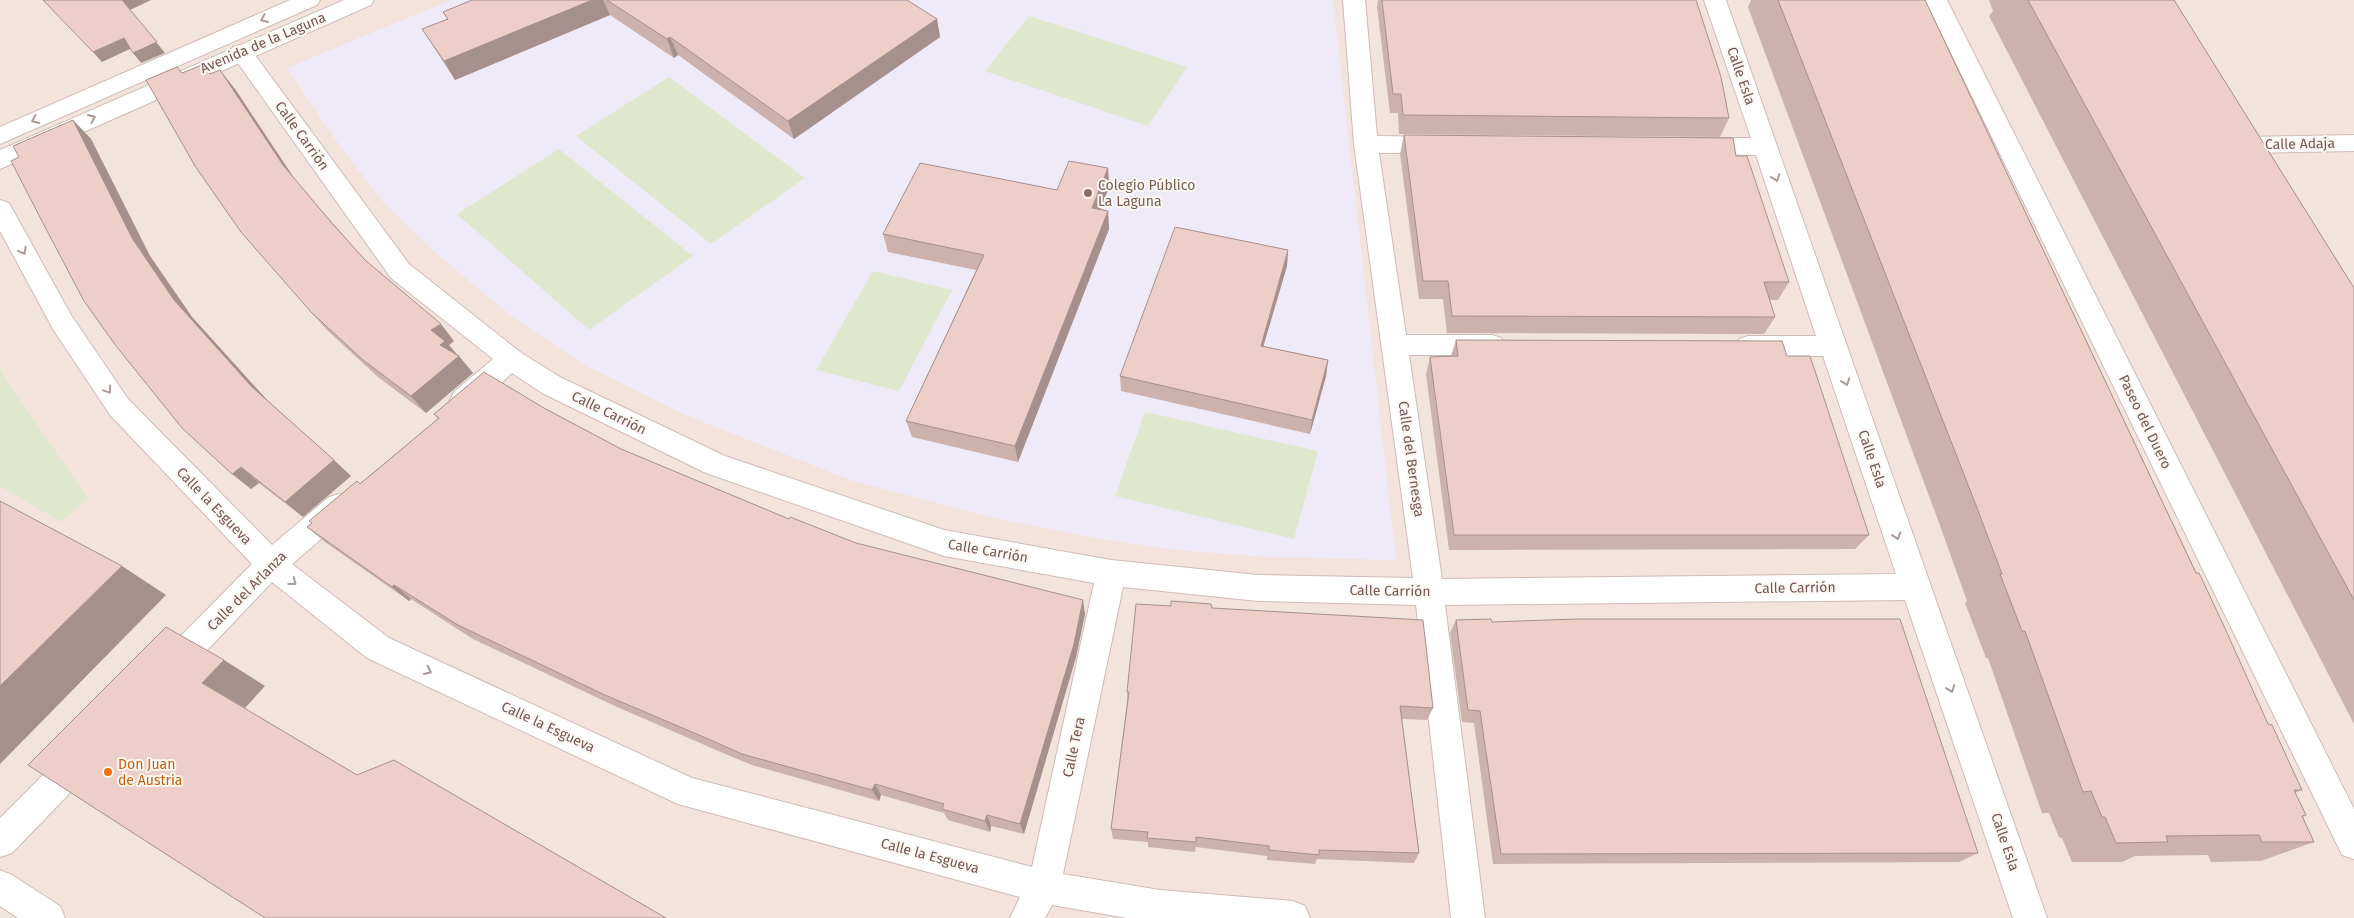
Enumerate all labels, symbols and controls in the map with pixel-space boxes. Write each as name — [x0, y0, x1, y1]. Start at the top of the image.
street label: Avenida de la Laguna — [198, 9, 328, 77]
one-way arrow — [260, 13, 269, 23]
street label: Calle Esla — [1723, 45, 1759, 107]
street label: Calle Carrión — [271, 98, 333, 174]
one-way arrow — [31, 113, 40, 124]
one-way arrow — [87, 114, 96, 125]
street label: Calle Adaja — [2265, 135, 2335, 153]
one-way arrow — [1770, 174, 1780, 182]
place label: Colegio Público La Laguna — [1098, 177, 1195, 210]
marker: Colegio Público La Laguna — [1082, 187, 1094, 199]
one-way arrow — [17, 246, 27, 255]
street label: Paseo del Duero — [2115, 372, 2175, 472]
one-way arrow — [1840, 377, 1850, 386]
one-way arrow — [102, 384, 111, 394]
street label: Calle Carrión — [569, 388, 649, 438]
street label: Calle del Bernesga — [1394, 400, 1428, 518]
street label: Calle Esla — [1854, 428, 1890, 490]
street label: Calle la Esgueva — [173, 464, 255, 548]
one-way arrow — [1892, 531, 1902, 540]
street label: Calle Carrión — [947, 536, 1029, 566]
street label: Calle del Arlanza — [204, 548, 290, 634]
one-way arrow — [288, 576, 297, 585]
street label: Calle Carrión — [1754, 579, 1836, 597]
street label: Calle Carrión — [1349, 582, 1431, 600]
one-way arrow — [423, 665, 432, 676]
one-way arrow — [1945, 685, 1955, 693]
street label: Calle la Esgueva — [499, 698, 597, 756]
street label: Calle Tera — [1059, 715, 1089, 779]
place label: Don Juan de Austria — [118, 756, 182, 789]
marker: Don Juan de Austria — [102, 766, 114, 778]
street label: Calle Esla — [1987, 811, 2023, 873]
street label: Calle la Esgueva — [879, 835, 981, 877]

